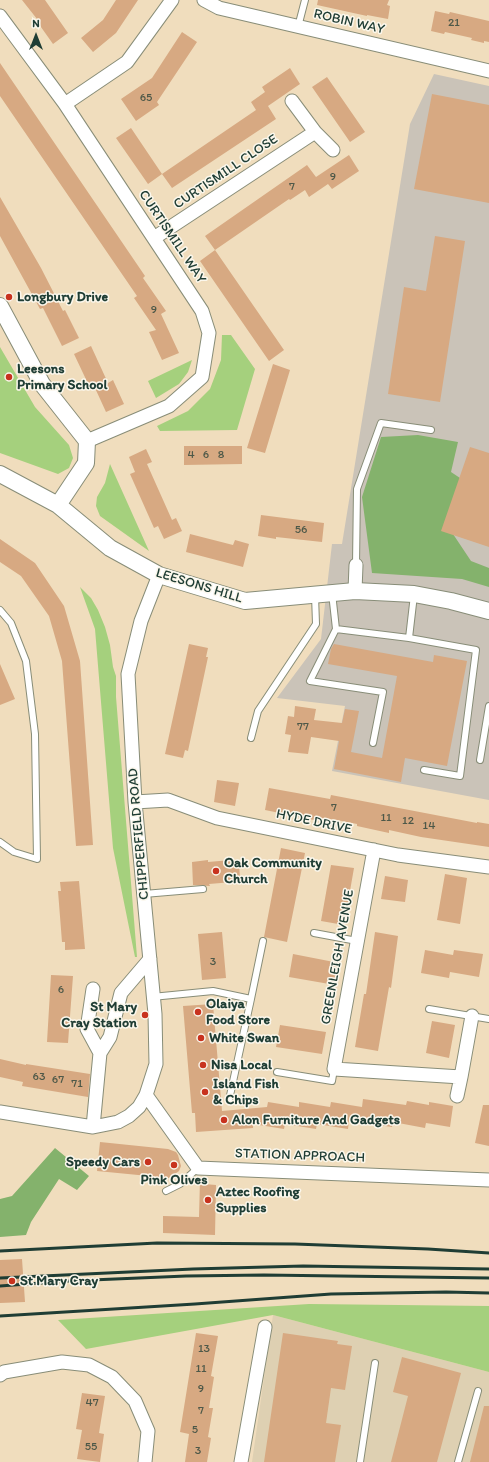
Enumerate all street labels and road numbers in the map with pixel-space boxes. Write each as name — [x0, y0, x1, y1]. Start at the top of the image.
street label: ROBIN WAY — [312, 6, 386, 38]
street label: CURTISMILL CLOSE — [171, 131, 281, 213]
street label: CURTISMILL WAY — [135, 187, 209, 287]
street label: LEESONS HILL — [153, 565, 245, 607]
street label: CHIPPERFIELD ROAD — [125, 767, 153, 901]
street label: HYDE DRIVE — [275, 806, 353, 838]
street label: GREENLEIGH AVENUE — [318, 888, 358, 1026]
street label: STATION APPROACH — [235, 1145, 365, 1167]

